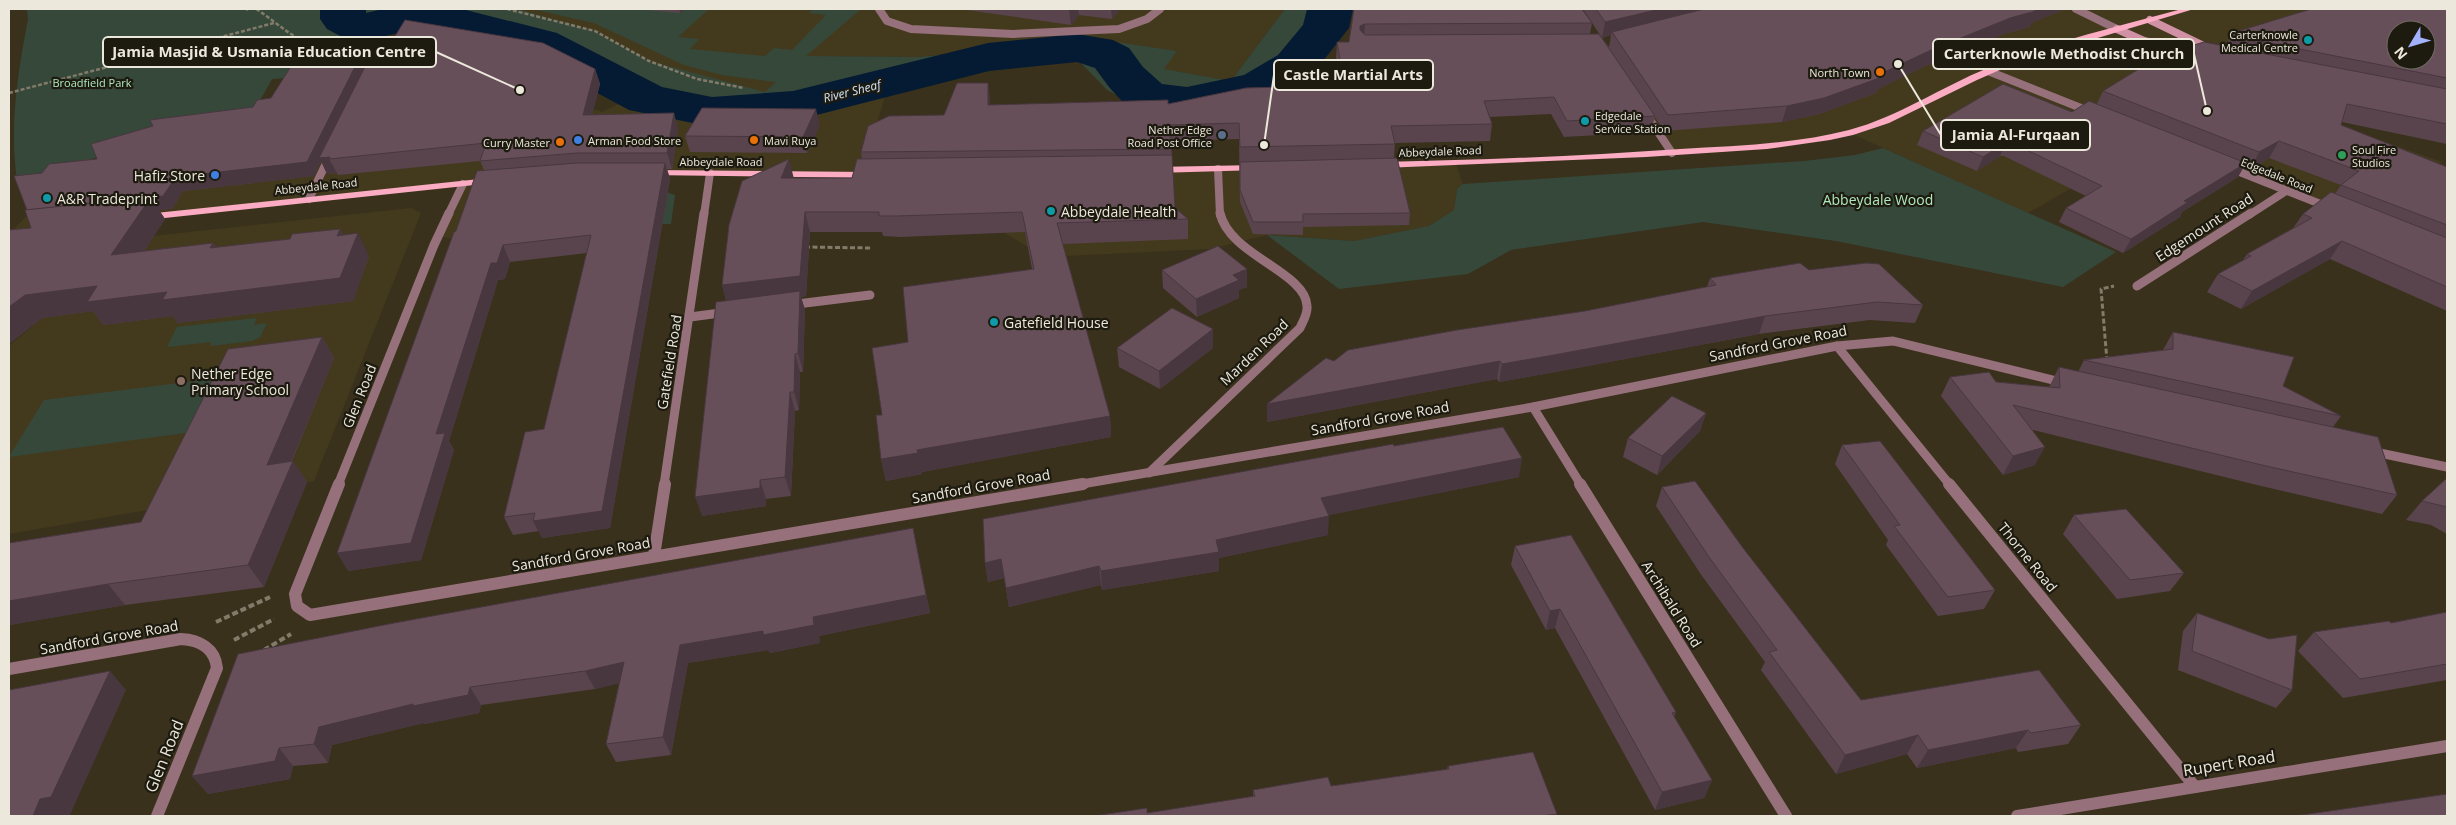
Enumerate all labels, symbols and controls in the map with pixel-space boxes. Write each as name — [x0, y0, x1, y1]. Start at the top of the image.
north arrow — [2386, 20, 2436, 70]
place label: Carterknowle Medical Centre — [2221, 27, 2298, 55]
marker: Carterknowle Medical Centre — [2302, 34, 2314, 46]
callout: Jamia Masjid & Usmania Education Centre — [103, 37, 436, 67]
callout: Carterknowle Methodist Church — [1933, 39, 2194, 69]
text: Jamia Masjid & Usmania Education Centre — [110, 41, 426, 61]
text: Carterknowle Methodist Church — [1944, 43, 2184, 63]
text: N — [2389, 43, 2411, 64]
callout: Castle Martial Arts — [1274, 60, 1433, 90]
text: Castle Martial Arts — [1283, 64, 1423, 84]
place label: North Town — [1809, 65, 1870, 80]
marker: North Town — [1874, 66, 1886, 78]
park label: Broadfield Park — [52, 75, 132, 90]
water label: River Sheaf — [821, 75, 885, 106]
place label: Edgedale Service Station — [1595, 108, 1670, 136]
marker: Edgedale Service Station — [1579, 115, 1591, 127]
callout: Jamia Al-Furqaan — [1941, 120, 2090, 150]
place label: Nether Edge Road Post Office — [1127, 122, 1212, 150]
text: Jamia Al-Furqaan — [1950, 124, 2080, 144]
marker: Nether Edge Road Post Office — [1216, 129, 1228, 141]
place label: Arman Food Store — [588, 133, 681, 148]
place label: Mavi Ruya — [764, 133, 816, 148]
marker: Arman Food Store — [572, 134, 584, 146]
marker: Mavi Ruya — [748, 134, 760, 146]
place label: Curry Master — [483, 135, 550, 150]
marker: Curry Master — [554, 136, 566, 148]
street label: Abbeydale Road — [1398, 142, 1482, 160]
place label: Soul Fire Studios — [2352, 142, 2396, 170]
marker: Soul Fire Studios — [2336, 149, 2348, 161]
street label: Abbeydale Road — [679, 154, 763, 169]
street label: Edgedale Road — [2239, 154, 2315, 196]
place label: Hafiz Store — [134, 166, 205, 185]
marker: Hafiz Store — [209, 169, 221, 181]
street label: Abbeydale Road — [274, 174, 358, 198]
street label: Edgemount Road — [2152, 188, 2256, 266]
place label: A&R Tradeprint — [57, 189, 157, 208]
park label: Abbeydale Wood — [1823, 190, 1933, 209]
marker: A&R Tradeprint — [41, 192, 53, 204]
place label: Abbeydale Health — [1061, 202, 1176, 221]
marker: Abbeydale Health — [1045, 205, 1057, 217]
street label: Gatefield Road — [652, 313, 686, 411]
place label: Gatefield House — [1004, 313, 1109, 332]
street label: Marden Road — [1216, 315, 1292, 389]
marker: Gatefield House — [988, 316, 1000, 328]
street label: Sandford Grove Road — [1708, 320, 1848, 366]
street label: Glen Road — [338, 361, 380, 431]
place label: Nether Edge Primary School — [191, 364, 289, 399]
marker: Nether Edge Primary School — [175, 375, 187, 387]
street label: Sandford Grove Road — [1309, 396, 1451, 440]
street label: Sandford Grove Road — [910, 464, 1052, 508]
street label: Thorne Road — [1994, 518, 2062, 596]
street label: Sandford Grove Road — [510, 532, 652, 576]
street label: Archibald Road — [1638, 557, 1706, 651]
street label: Sandford Grove Road — [38, 615, 180, 659]
street label: Glen Road — [139, 716, 189, 796]
street label: Rupert Road — [2181, 745, 2277, 781]

